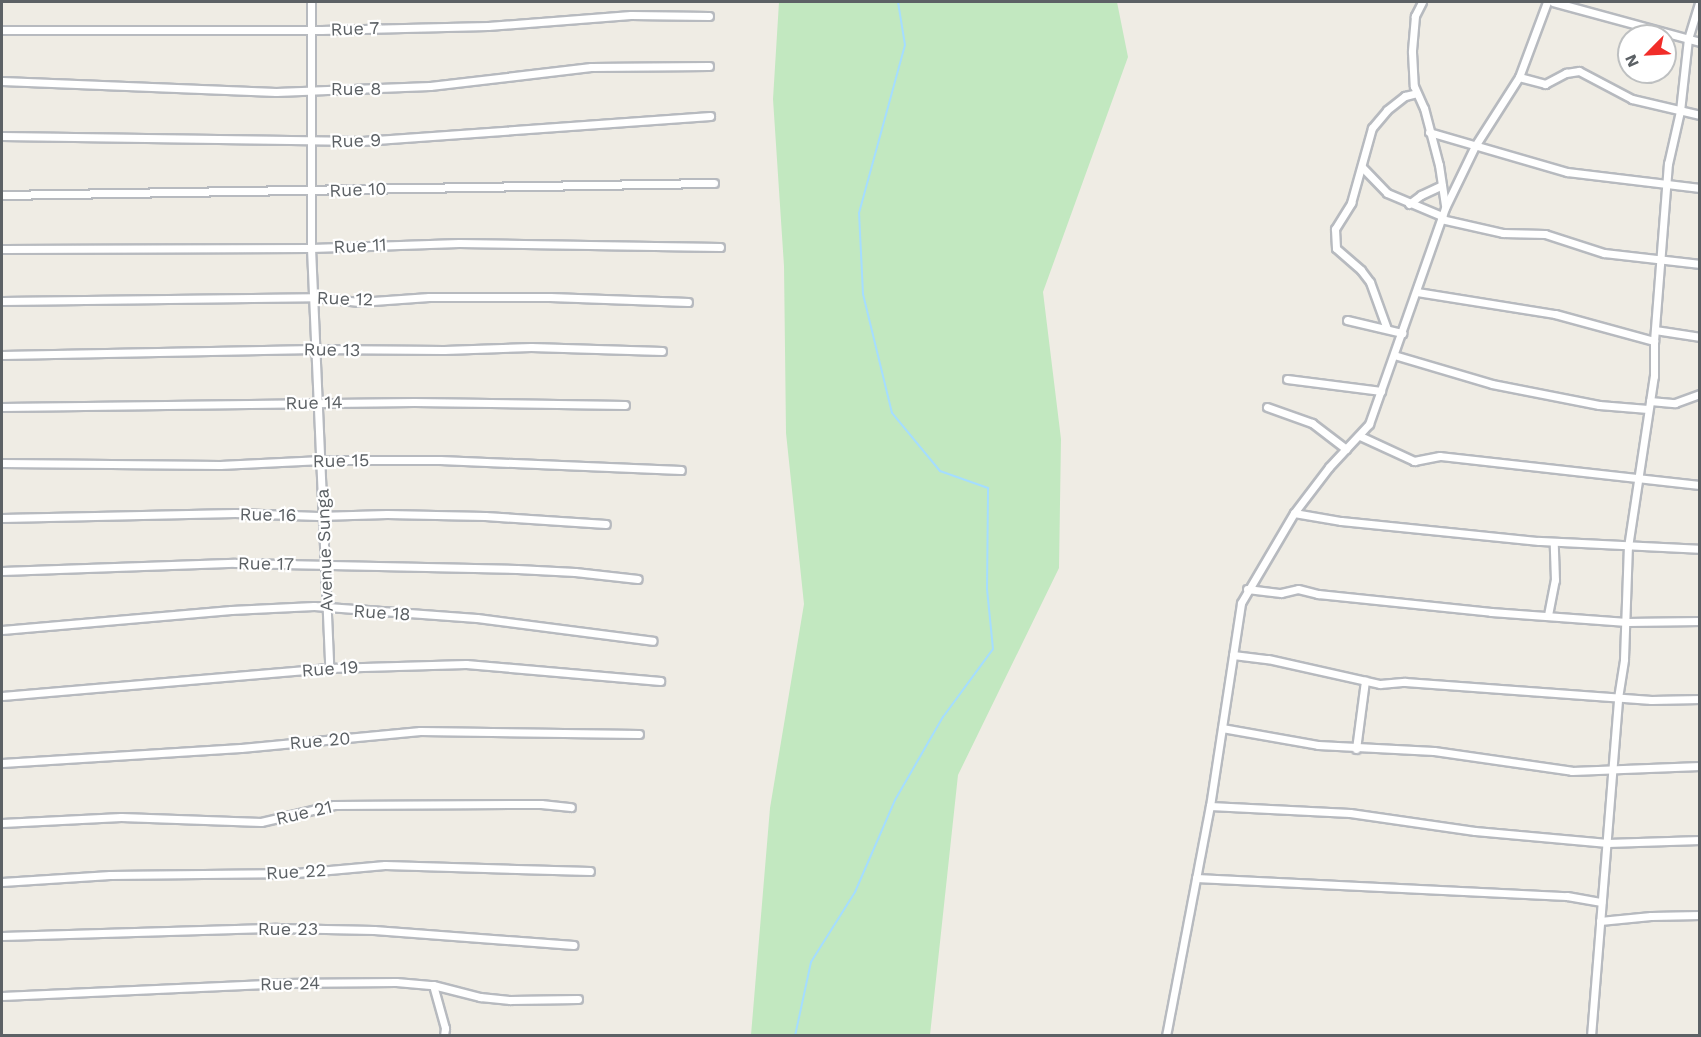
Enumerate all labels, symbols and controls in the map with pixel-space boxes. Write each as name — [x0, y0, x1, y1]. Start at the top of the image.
street label: Rue 7 — [330, 17, 380, 41]
north arrow — [1617, 24, 1677, 84]
text: N — [1621, 51, 1643, 70]
street label: Rue 8 — [331, 78, 381, 100]
street label: Rue 9 — [330, 129, 382, 153]
street label: Rue 10 — [329, 178, 387, 202]
street label: Rue 11 — [333, 234, 387, 258]
street label: Rue 12 — [316, 287, 374, 311]
street label: Rue 13 — [303, 339, 361, 361]
street label: Rue 14 — [285, 392, 343, 414]
street label: Rue 15 — [312, 450, 370, 472]
street label: Avenue Sunga — [312, 488, 338, 612]
street label: Rue 16 — [239, 504, 297, 526]
street label: Rue 17 — [238, 553, 294, 575]
street label: Rue 18 — [353, 600, 411, 626]
street label: Rue 19 — [301, 656, 359, 682]
street label: Rue 20 — [289, 728, 351, 754]
street label: Rue 21 — [274, 796, 334, 830]
street label: Rue 22 — [265, 860, 327, 884]
street label: Rue 23 — [258, 918, 318, 940]
street label: Rue 24 — [260, 973, 320, 995]

